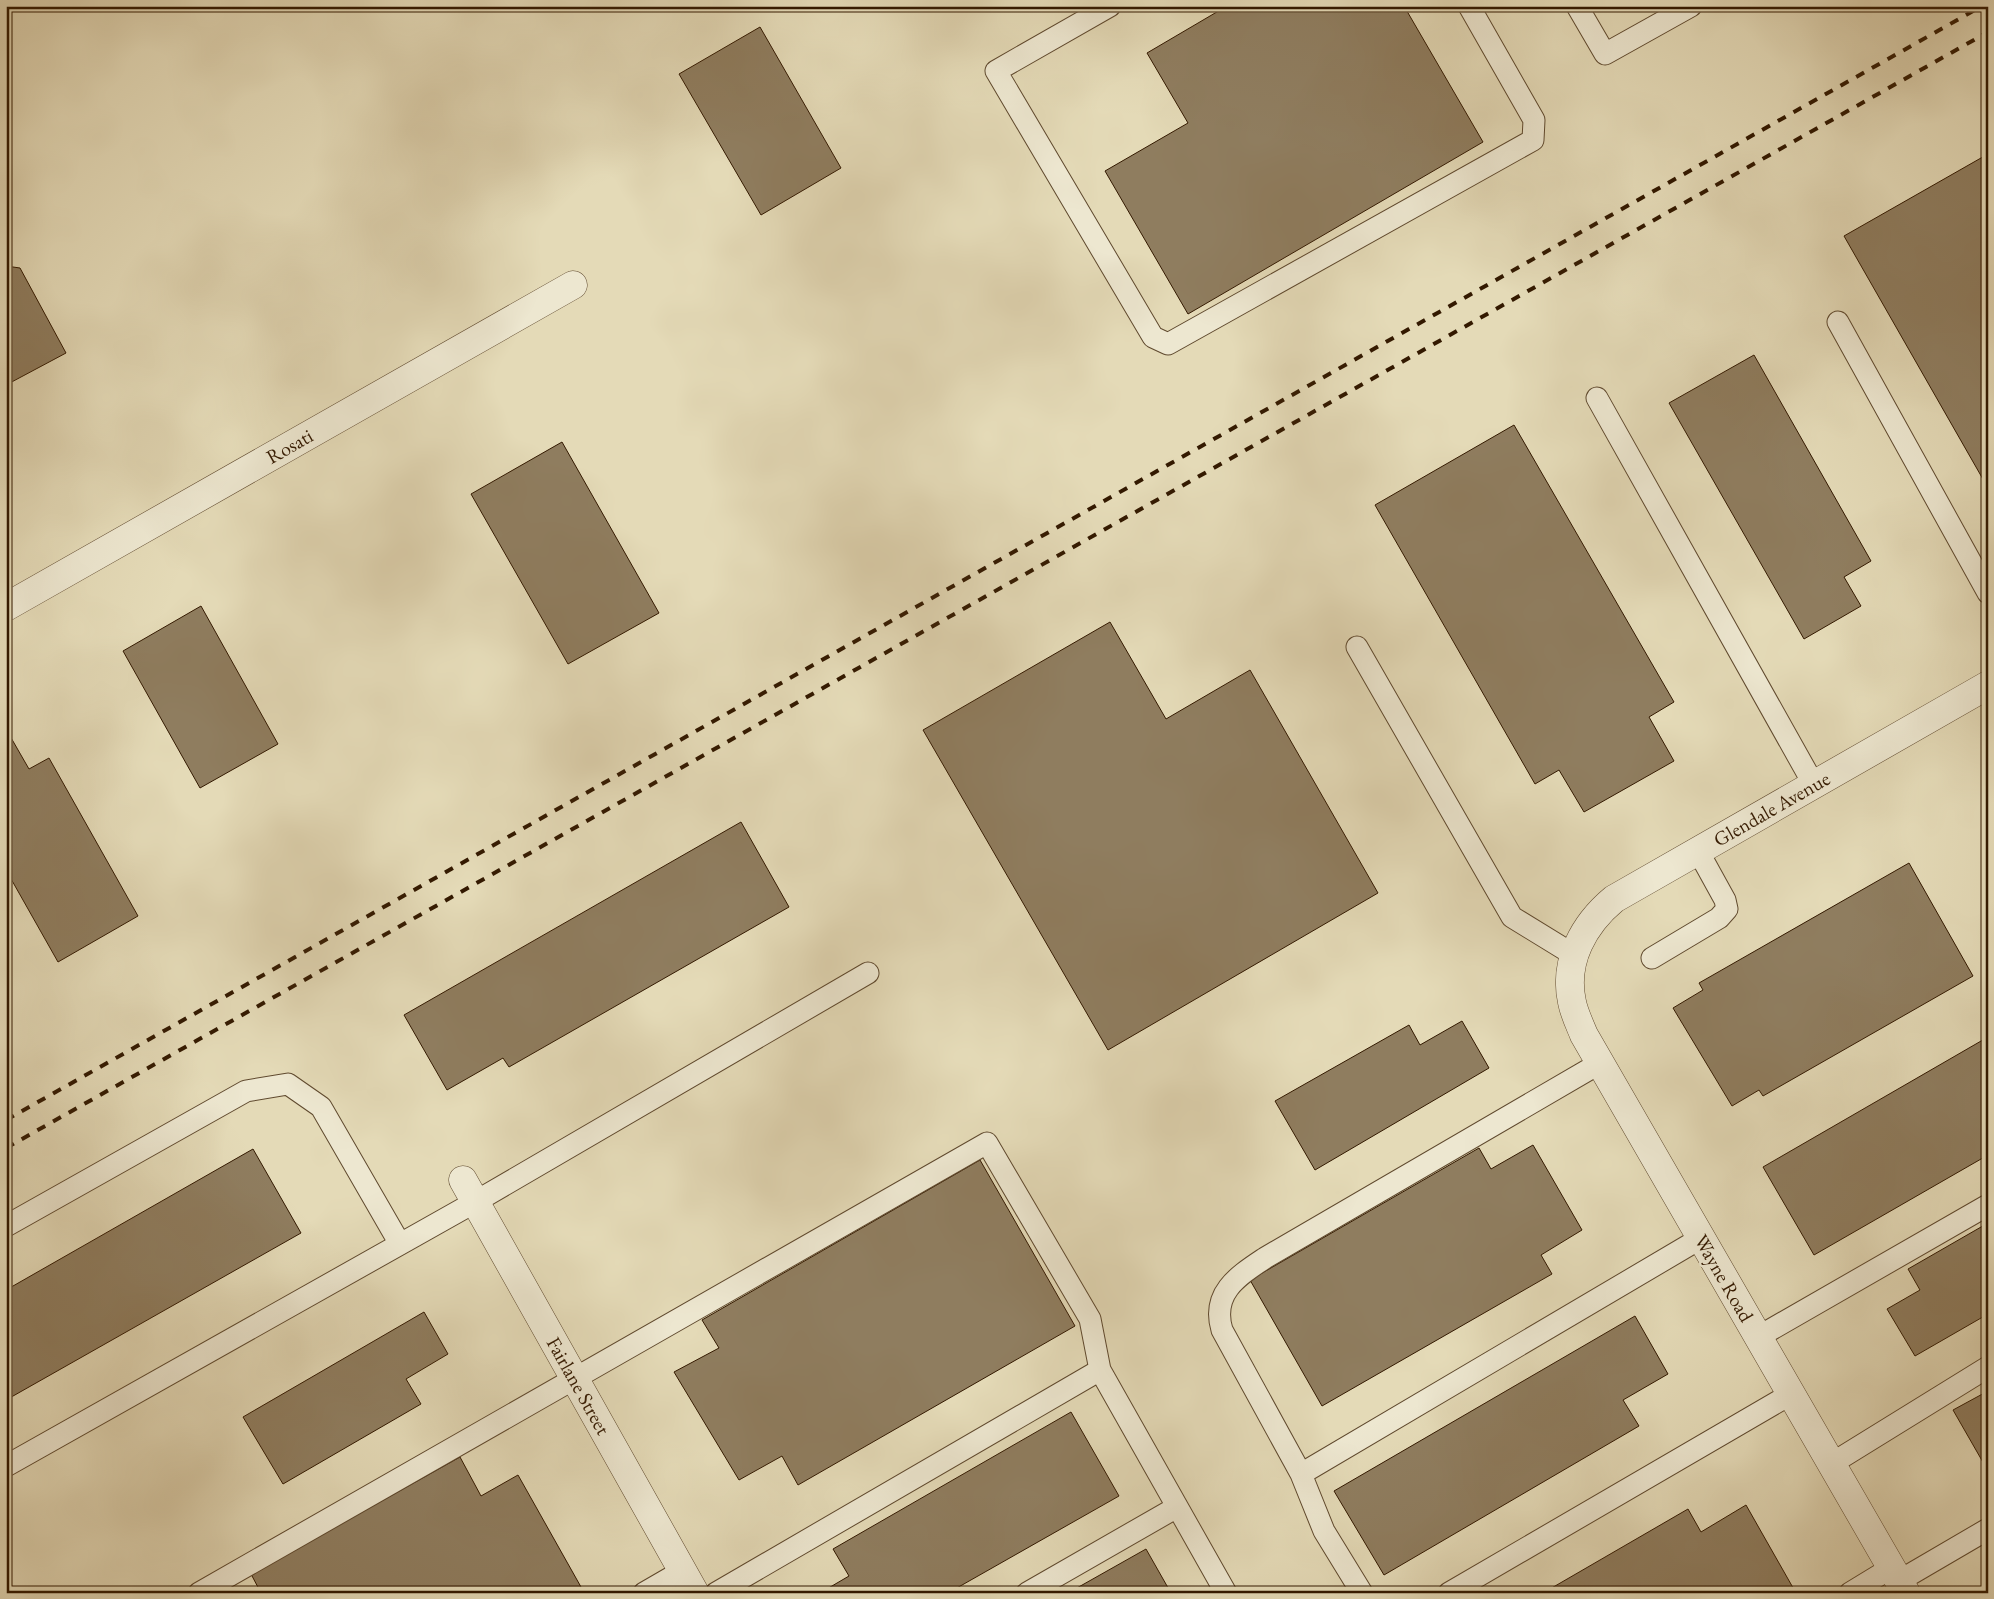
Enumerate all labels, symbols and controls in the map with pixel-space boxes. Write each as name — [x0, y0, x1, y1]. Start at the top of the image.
street label: Rosati — [261, 422, 318, 470]
street label: Glendale Avenue — [1709, 765, 1835, 852]
street label: Wayne Road — [1688, 1229, 1760, 1327]
street label: Fairlane Street — [541, 1332, 617, 1440]

